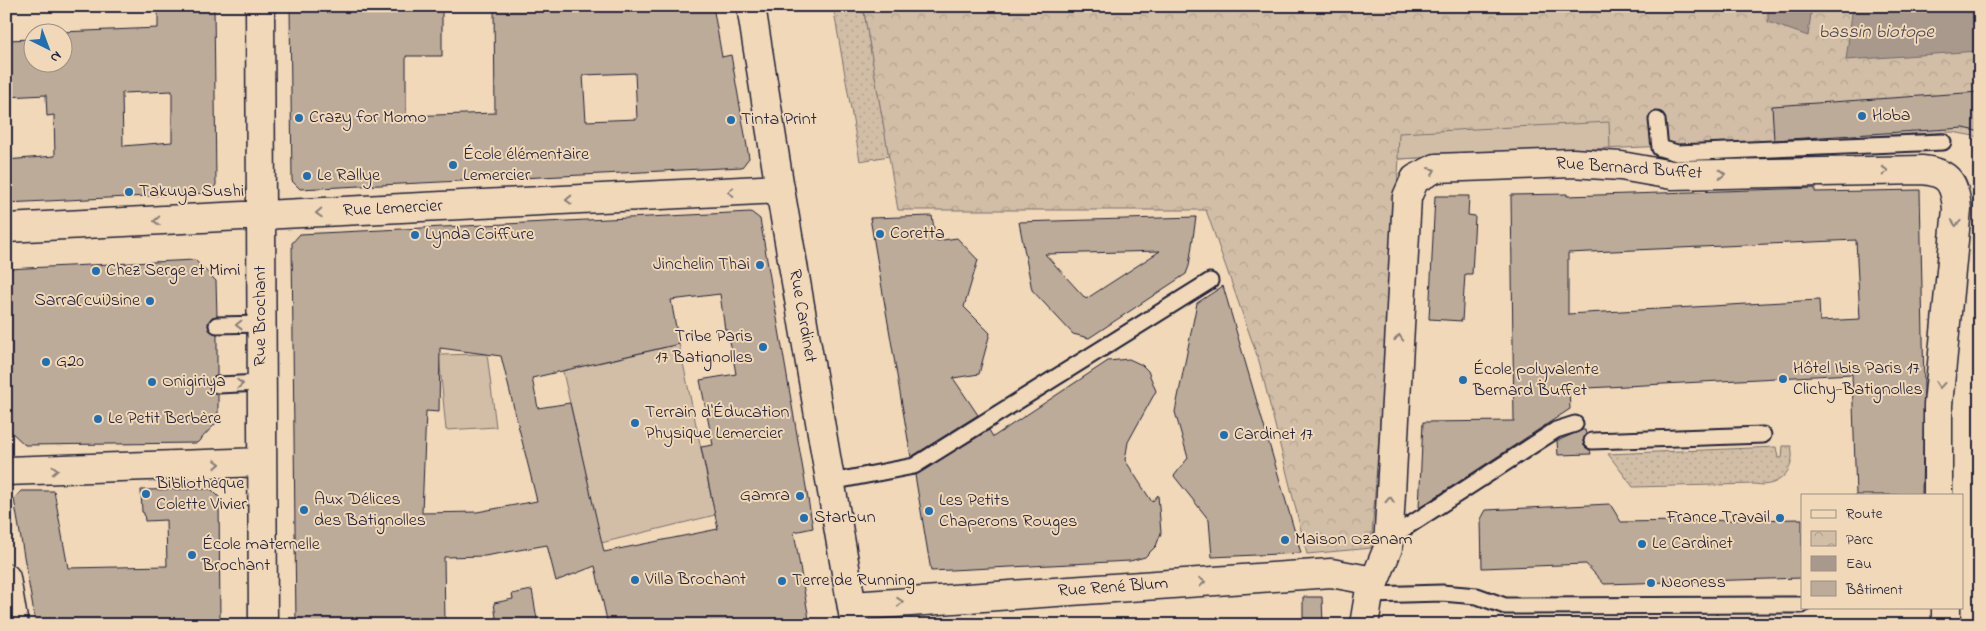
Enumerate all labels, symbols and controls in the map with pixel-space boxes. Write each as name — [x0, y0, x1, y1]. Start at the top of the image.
water label: bassin biotope — [1818, 19, 1935, 46]
north arrow — [22, 22, 72, 72]
text: N — [45, 46, 66, 68]
place label: Hoba — [1872, 103, 1911, 129]
place label: Crazy for Momo — [309, 105, 427, 131]
place label: Tinta Print — [741, 107, 817, 133]
marker: Hoba — [1856, 110, 1868, 122]
marker: Crazy for Momo — [293, 112, 305, 124]
marker: Tinta Print — [725, 114, 737, 126]
place label: École élémentaire Lemercier — [463, 142, 590, 189]
street label: Rue Bernard Buffet — [1555, 151, 1703, 187]
marker: École élémentaire Lemercier — [447, 159, 459, 171]
place label: Le Rallye — [317, 163, 381, 189]
one-way arrow — [1427, 166, 1436, 177]
one-way arrow — [1882, 166, 1889, 176]
one-way arrow — [1719, 169, 1727, 180]
marker: Le Rallye — [301, 170, 313, 182]
place label: Takuya Sushi — [139, 179, 244, 205]
marker: Takuya Sushi — [123, 186, 135, 198]
one-way arrow — [727, 187, 735, 198]
street label: Rue Lemercier — [342, 193, 444, 225]
one-way arrow — [565, 195, 572, 205]
one-way arrow — [315, 207, 323, 218]
one-way arrow — [153, 215, 161, 226]
one-way arrow — [1951, 219, 1962, 227]
place label: Coretta — [890, 221, 945, 247]
place label: Lynda Coiffure — [425, 222, 535, 248]
marker: Coretta — [874, 228, 886, 240]
marker: Lynda Coiffure — [409, 229, 421, 241]
place label: Jinchelin Thai — [653, 252, 750, 278]
place label: Chez Serge et Mimi — [106, 258, 240, 285]
marker: Jinchelin Thai — [754, 259, 766, 271]
marker: Chez Serge et Mimi — [90, 265, 102, 277]
street label: Rue Brochant — [248, 266, 274, 367]
street label: Rue Cardinet — [781, 267, 823, 365]
place label: Sarra(cui)sine — [34, 288, 141, 314]
marker: Sarra(cui)sine — [144, 295, 156, 307]
one-way arrow — [235, 320, 243, 330]
place label: Tribe Paris 17 Batignolles — [655, 324, 753, 372]
one-way arrow — [1393, 334, 1404, 342]
marker: Tribe Paris 17 Batignolles — [757, 341, 769, 353]
place label: G20 — [56, 349, 84, 375]
marker: G20 — [40, 356, 52, 368]
place label: Hôtel Ibis Paris 17 Clichy-Batignolles — [1793, 356, 1923, 404]
place label: École polyvalente Bernard Buffet — [1472, 357, 1600, 404]
place label: Onigiriya — [162, 369, 226, 396]
marker: Hôtel Ibis Paris 17 Clichy-Batignolles — [1777, 373, 1789, 385]
marker: École polyvalente Bernard Buffet — [1457, 374, 1469, 386]
marker: Onigiriya — [146, 376, 158, 388]
one-way arrow — [236, 379, 244, 389]
one-way arrow — [1934, 381, 1945, 389]
place label: Terrain d'Éducation Physique Lemercier — [645, 400, 789, 447]
place label: Le Petit Berbère — [108, 406, 222, 432]
marker: Le Petit Berbère — [92, 413, 104, 425]
marker: Terrain d'Éducation Physique Lemercier — [629, 417, 641, 429]
place label: Cardinet 17 — [1234, 422, 1314, 448]
marker: Cardinet 17 — [1218, 429, 1230, 441]
one-way arrow — [214, 459, 222, 470]
one-way arrow — [51, 464, 59, 475]
place label: Bibliothèque Colette Vivier — [155, 471, 247, 518]
place label: Gamra — [740, 483, 790, 509]
place label: Aux Délices des Batignolles — [314, 487, 426, 535]
marker: Bibliothèque Colette Vivier — [140, 488, 152, 500]
place label: Les Petits Chaperons Rouges — [939, 488, 1077, 536]
marker: Gamra — [794, 490, 806, 502]
legend — [1801, 494, 1964, 608]
one-way arrow — [1384, 496, 1395, 504]
text: Route — [1846, 503, 1883, 525]
marker: Aux Délices des Batignolles — [298, 504, 310, 516]
place label: Starbun — [814, 505, 876, 531]
marker: Les Petits Chaperons Rouges — [923, 505, 935, 517]
place label: France Travail — [1666, 505, 1770, 531]
marker: Starbun — [798, 512, 810, 524]
marker: France Travail — [1774, 512, 1786, 524]
place label: Maison Ozanam — [1295, 527, 1412, 553]
text: Parc — [1846, 529, 1874, 551]
place label: Le Cardinet — [1652, 531, 1733, 557]
place label: École maternelle Brochant — [201, 532, 321, 579]
marker: Maison Ozanam — [1279, 534, 1291, 546]
marker: Le Cardinet — [1636, 538, 1648, 550]
marker: École maternelle Brochant — [186, 549, 198, 561]
text: Eau — [1846, 553, 1872, 575]
place label: Villa Brochant — [644, 567, 746, 593]
place label: Terre de Running — [792, 568, 915, 595]
place label: Neoness — [1661, 570, 1726, 596]
street label: Rue René Blum — [1057, 571, 1169, 605]
marker: Villa Brochant — [629, 574, 641, 586]
marker: Terre de Running — [776, 575, 788, 587]
one-way arrow — [1198, 576, 1206, 587]
marker: Neoness — [1645, 577, 1657, 589]
text: Bâtiment — [1845, 579, 1903, 601]
one-way arrow — [896, 597, 904, 608]

